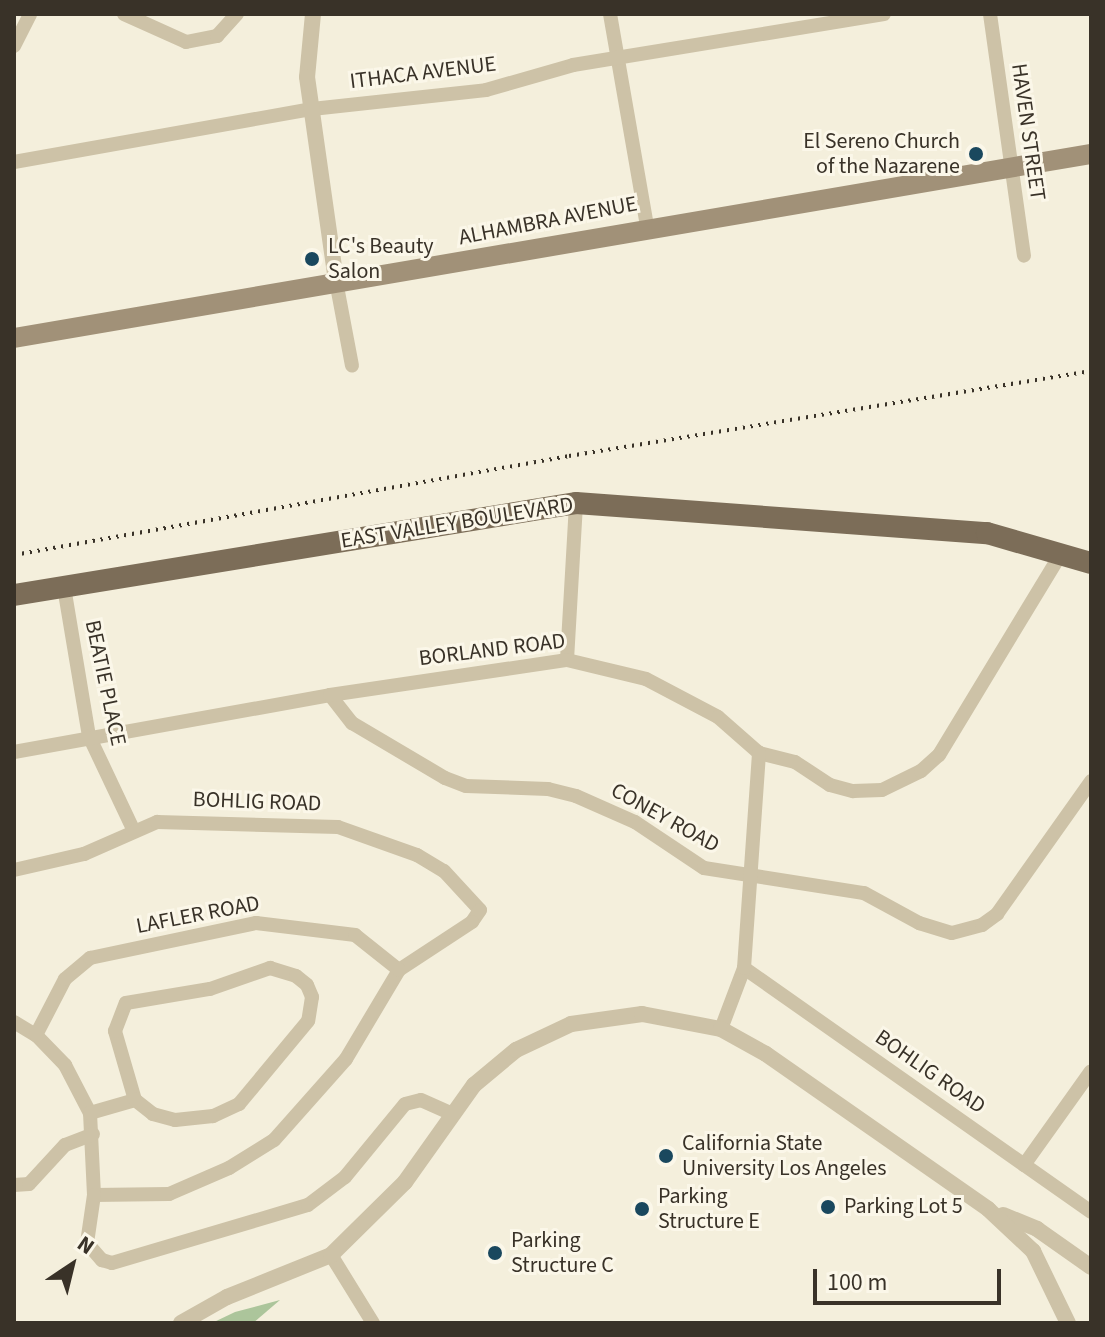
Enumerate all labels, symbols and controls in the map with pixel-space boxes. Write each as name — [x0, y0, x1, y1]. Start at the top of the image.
street label: ITHACA AVENUE — [348, 51, 498, 95]
street label: HAVEN STREET — [1005, 62, 1051, 202]
place label: El Sereno Church of the Nazarene — [803, 128, 960, 180]
marker: El Sereno Church of the Nazarene — [967, 145, 985, 163]
street label: ALHAMBRA AVENUE — [457, 191, 639, 251]
place label: LC's Beauty Salon — [328, 233, 434, 284]
marker: LC's Beauty Salon — [303, 250, 321, 268]
street label: EAST VALLEY BOULEVARD — [339, 492, 575, 554]
street label: BEATIE PLACE — [79, 618, 131, 748]
street label: BORLAND ROAD — [417, 628, 567, 672]
street label: CONEY ROAD — [606, 777, 724, 859]
street label: BOHLIG ROAD — [192, 787, 322, 817]
street label: LAFLER ROAD — [134, 890, 262, 940]
street label: BOHLIG ROAD — [870, 1024, 990, 1120]
place label: California State University Los Angeles — [682, 1130, 886, 1182]
marker: California State University Los Angeles — [657, 1147, 675, 1165]
place label: Parking Structure E — [658, 1183, 760, 1234]
place label: Parking Lot 5 — [844, 1194, 963, 1220]
marker: Parking Lot 5 — [819, 1198, 837, 1216]
marker: Parking Structure E — [633, 1200, 651, 1218]
north arrow — [32, 1225, 112, 1305]
place label: Parking Structure C — [511, 1227, 614, 1278]
text: N — [71, 1228, 101, 1263]
marker: Parking Structure C — [486, 1244, 504, 1262]
scale bar — [817, 1253, 1005, 1303]
text: 100 m — [827, 1265, 887, 1300]

